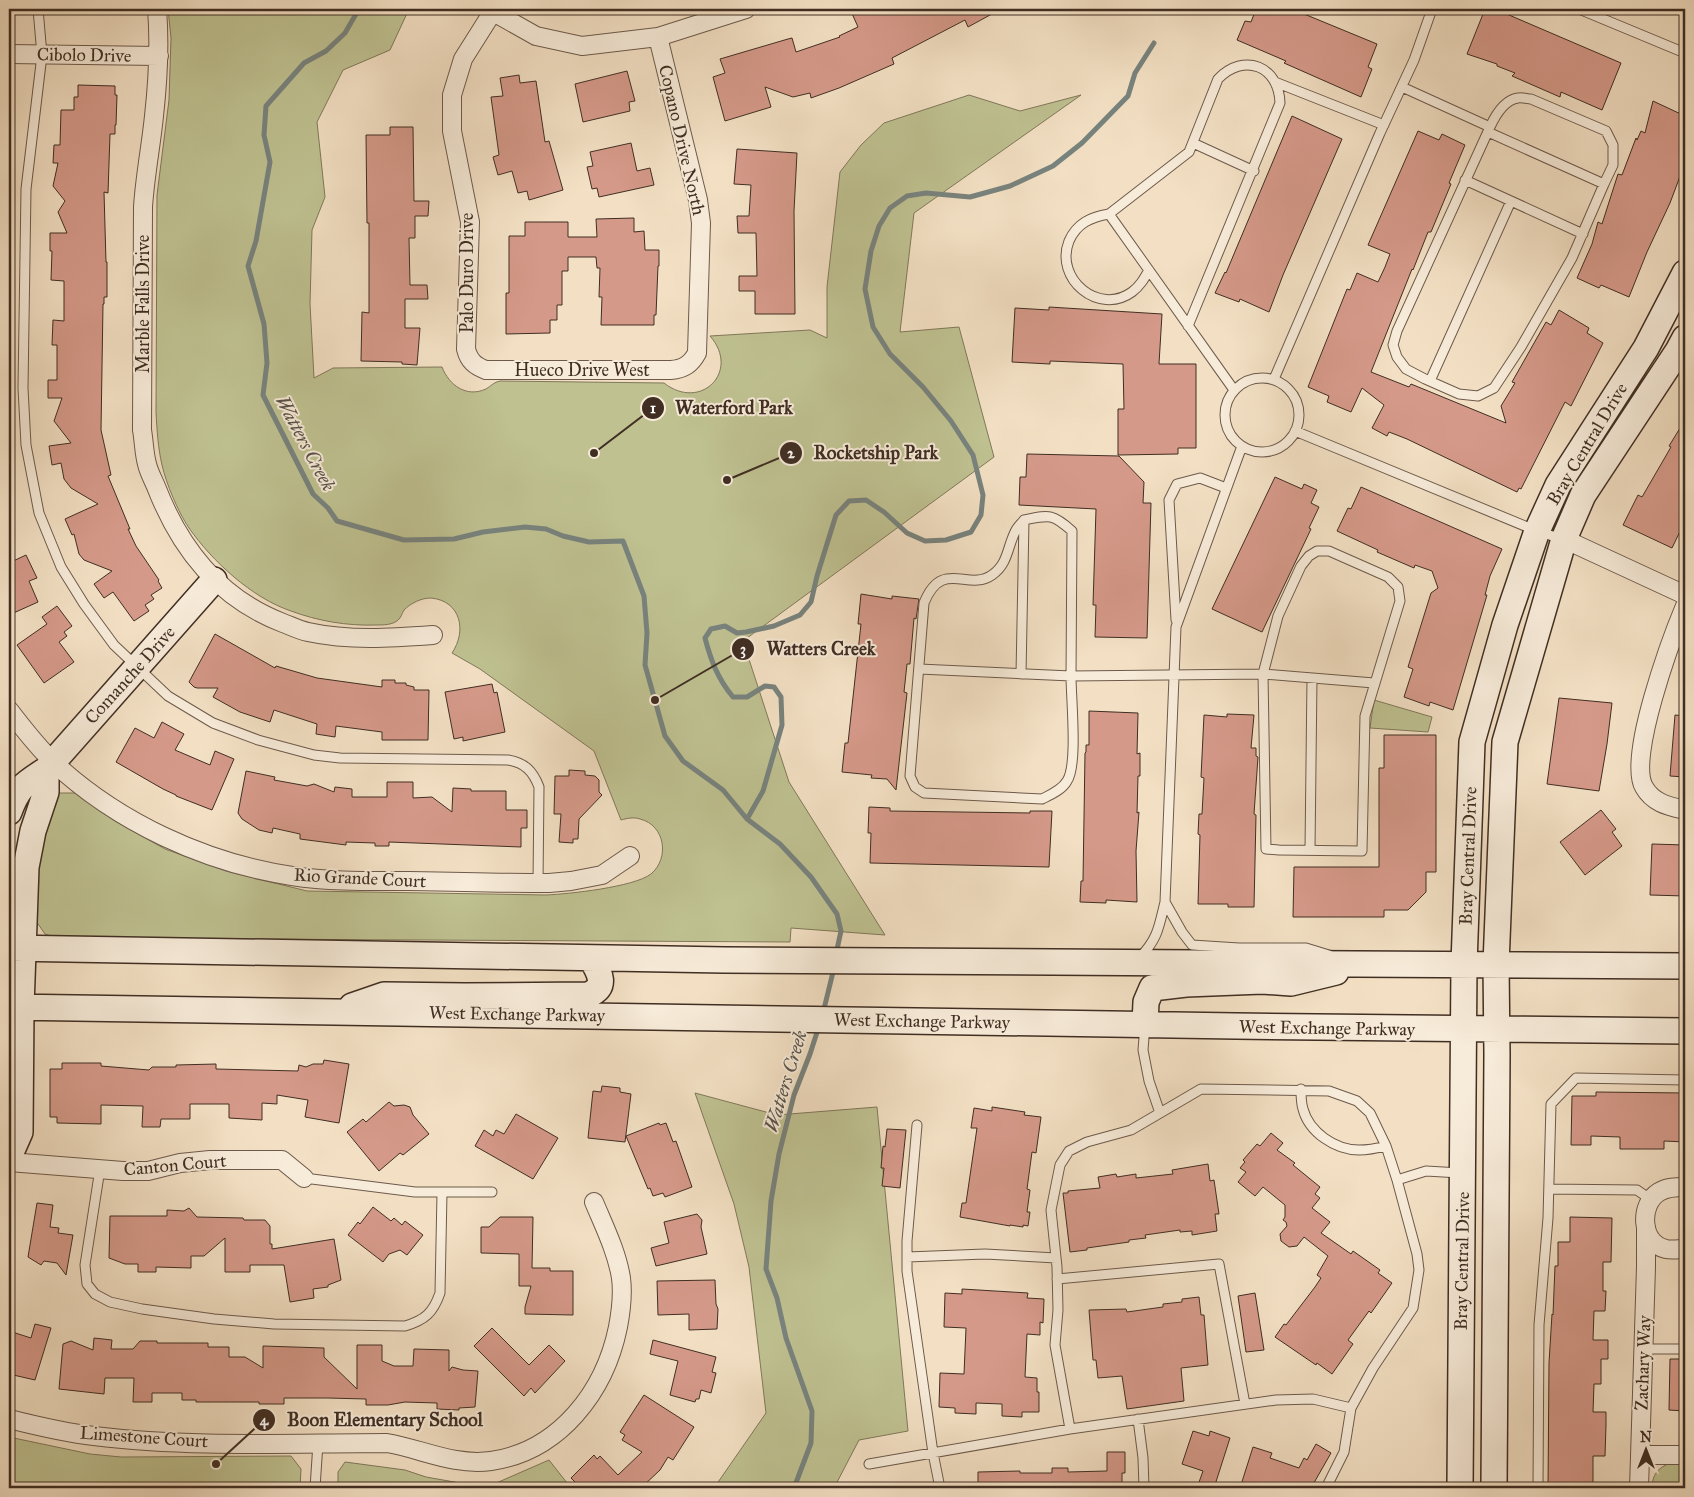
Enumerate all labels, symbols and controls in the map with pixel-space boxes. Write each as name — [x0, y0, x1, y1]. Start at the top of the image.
street label: Cibolo Drive — [37, 43, 131, 67]
street label: Copano Drive North — [654, 63, 710, 217]
street label: Palo Duro Drive — [456, 213, 478, 333]
street label: Marble Falls Drive — [132, 235, 154, 373]
street label: Hueco Drive West — [514, 359, 650, 381]
street label: Bray Central Drive — [1542, 379, 1632, 509]
callout: Waterford Park — [640, 391, 803, 425]
water label: Watters Creek — [271, 392, 341, 495]
text: Waterford Park — [675, 396, 794, 419]
text: 1 — [650, 399, 656, 417]
callout: Rocketship Park — [778, 436, 948, 470]
text: Rocketship Park — [814, 441, 940, 465]
text: 2 — [787, 444, 795, 462]
street label: Comanche Drive — [80, 621, 180, 729]
callout: Watters Creek — [731, 632, 885, 666]
text: Watters Creek — [766, 637, 877, 660]
text: 3 — [740, 640, 746, 659]
street label: Bray Central Drive — [1455, 786, 1481, 926]
street label: Rio Grande Court — [293, 864, 427, 892]
street label: West Exchange Parkway — [429, 1001, 606, 1028]
street label: West Exchange Parkway — [834, 1008, 1011, 1035]
street label: West Exchange Parkway — [1239, 1015, 1416, 1042]
water label: Watters Creek — [759, 1027, 812, 1135]
street label: Canton Court — [123, 1150, 228, 1180]
street label: Bray Central Drive — [1450, 1191, 1474, 1331]
street label: Zachary Way — [1630, 1315, 1656, 1411]
callout: Boon Elementary School — [252, 1403, 493, 1437]
text: Boon Elementary School — [287, 1408, 484, 1432]
text: 4 — [260, 1411, 269, 1430]
street label: Limestone Court — [79, 1422, 209, 1452]
north arrow — [1622, 1424, 1672, 1474]
text: N — [1640, 1429, 1652, 1446]

